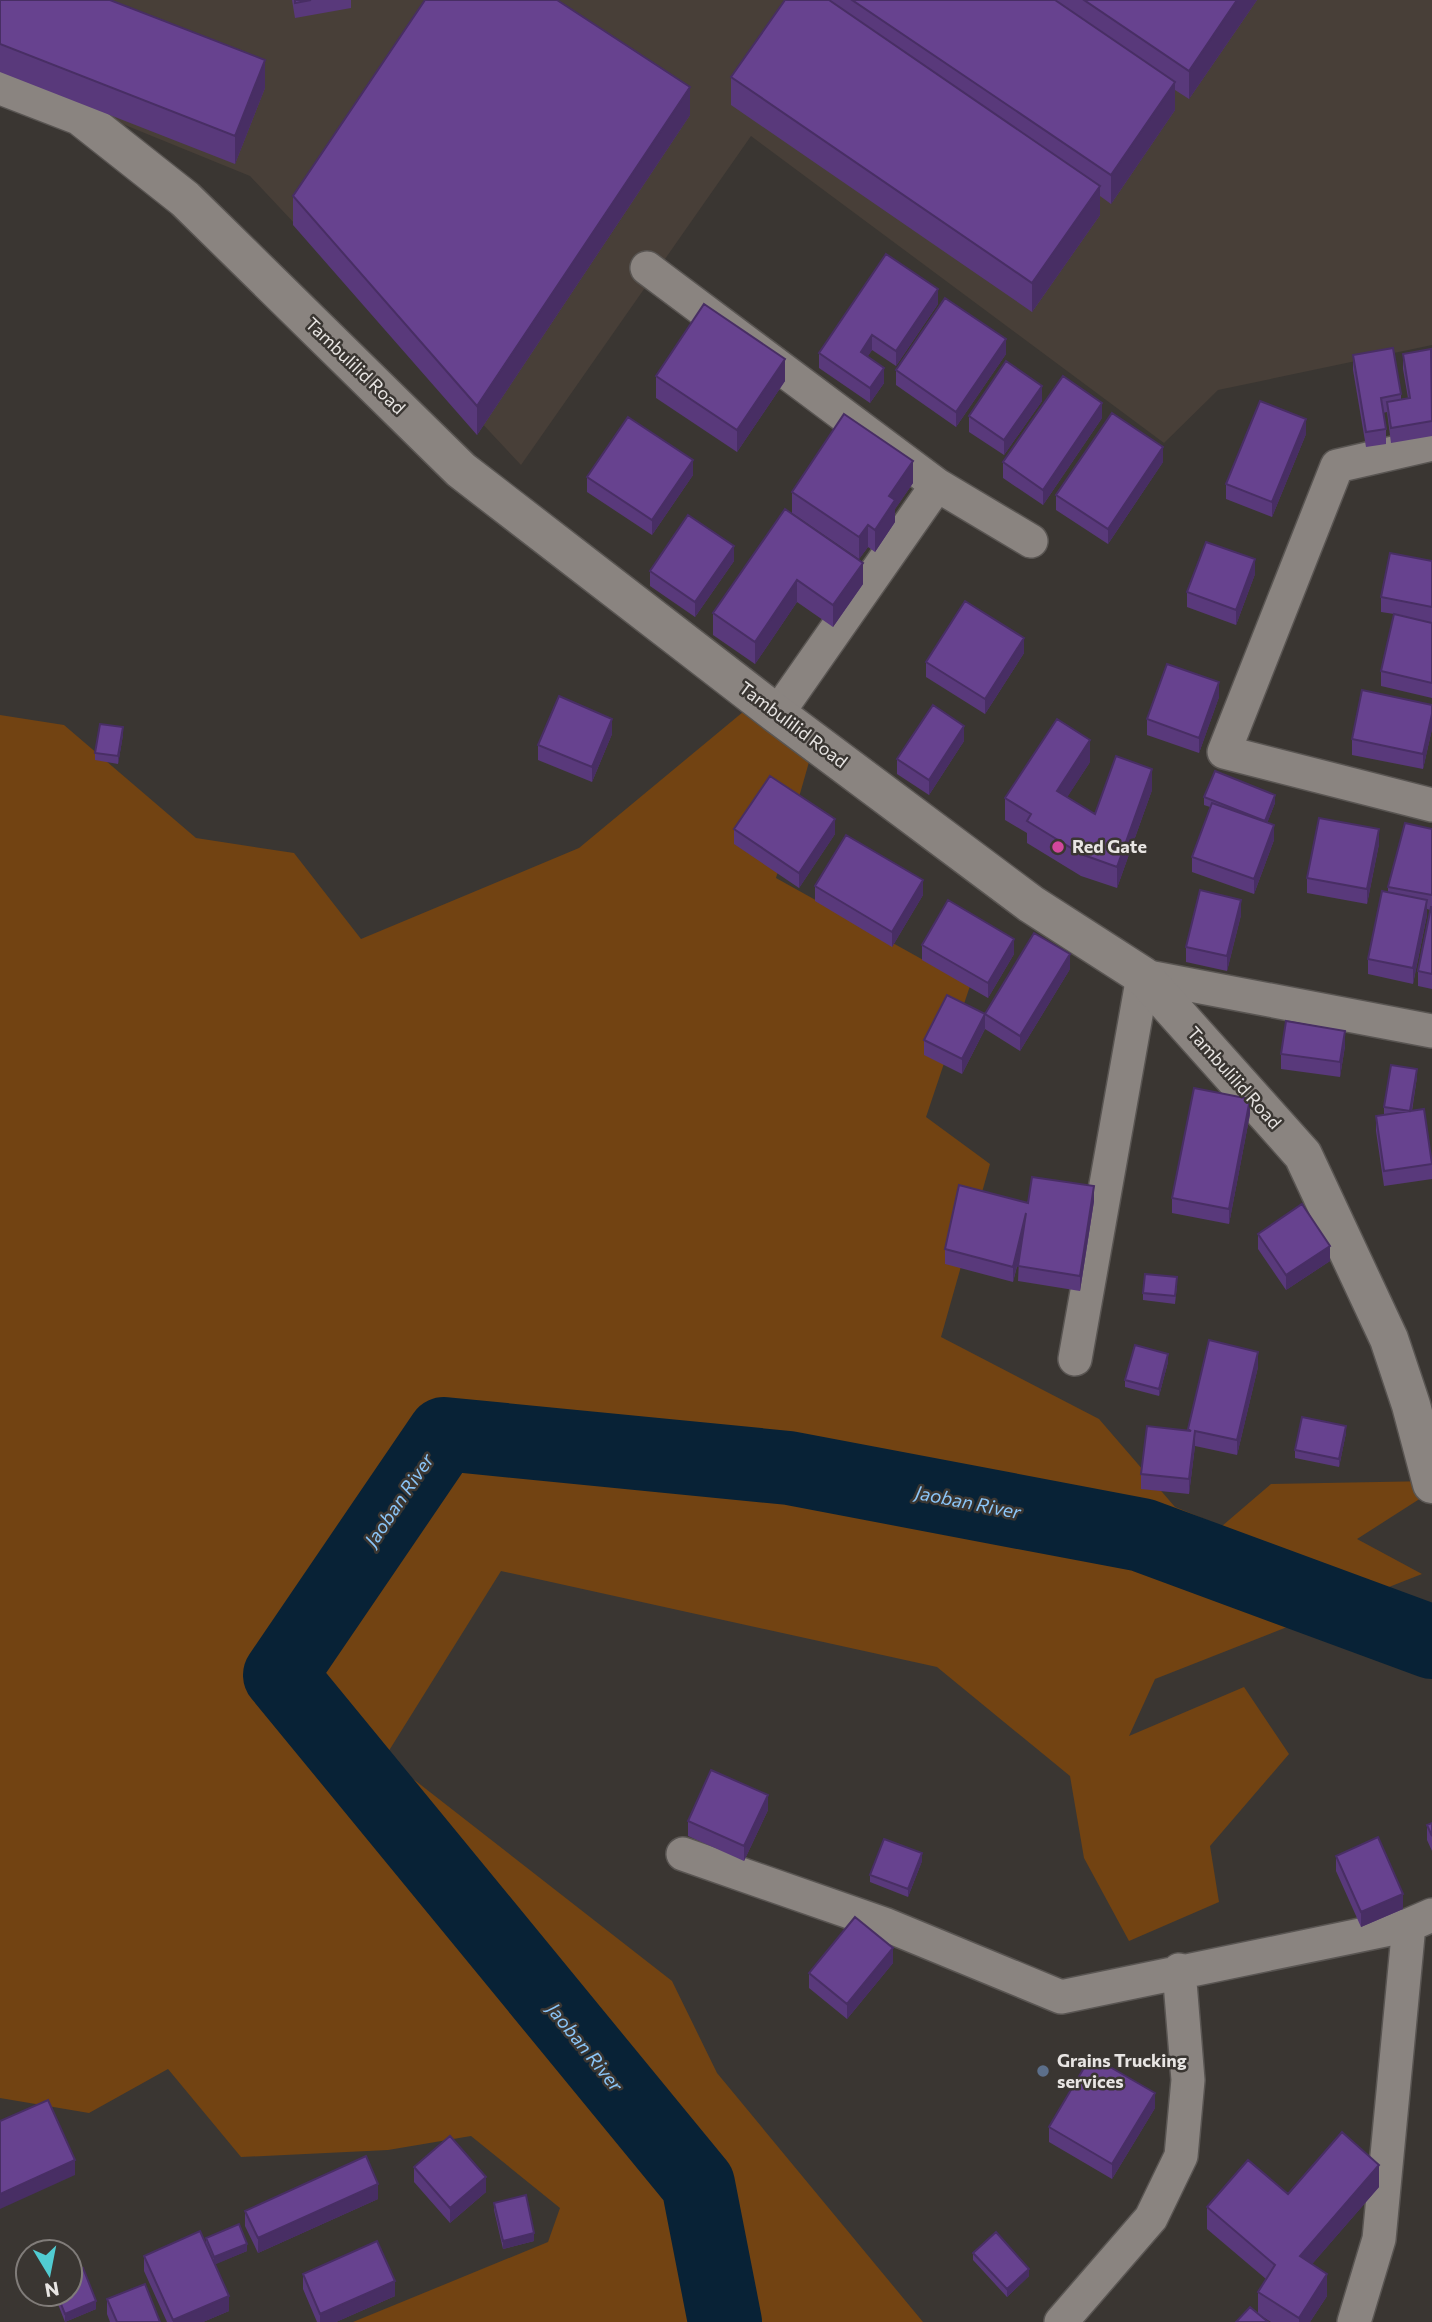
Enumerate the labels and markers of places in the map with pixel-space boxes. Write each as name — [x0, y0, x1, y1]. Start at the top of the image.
place label: Red Gate — [1072, 835, 1147, 857]
marker: Red Gate — [1050, 839, 1066, 855]
place label: Grains Trucking services — [1057, 2049, 1187, 2092]
marker: Grains Trucking services — [1035, 2063, 1051, 2079]

